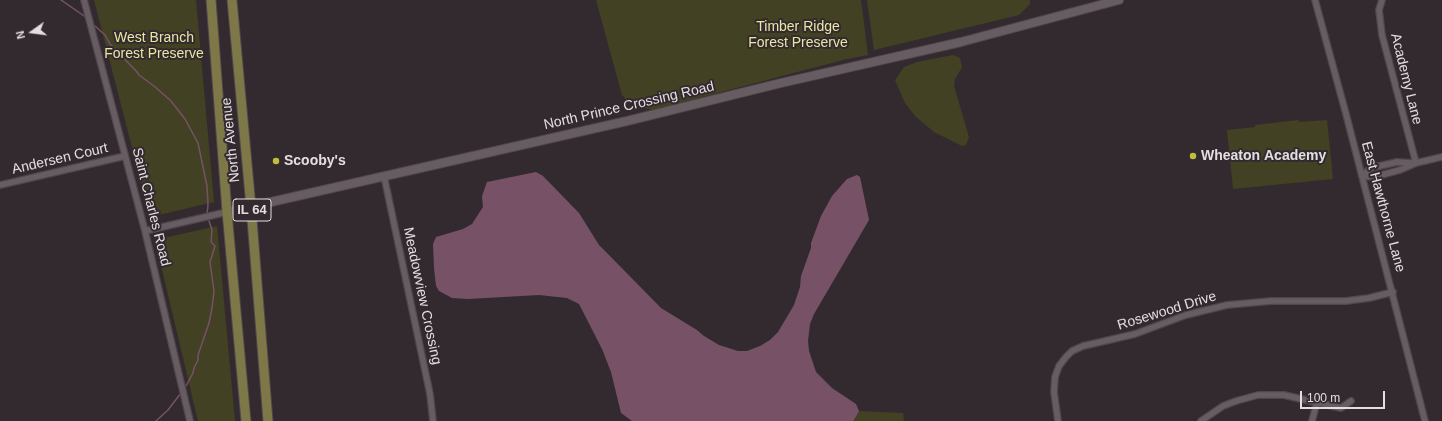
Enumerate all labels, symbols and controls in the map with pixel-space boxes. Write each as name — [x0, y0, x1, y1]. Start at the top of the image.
north arrow — [12, 12, 52, 52]
park label: Timber Ridge Forest Preserve — [748, 19, 848, 52]
text: N — [14, 30, 27, 40]
park label: West Branch Forest Preserve — [104, 30, 204, 62]
street label: Academy Lane — [1387, 32, 1425, 126]
street label: North Prince Crossing Road — [542, 78, 716, 134]
street label: North Avenue — [218, 97, 244, 183]
street label: Andersen Court — [10, 140, 110, 178]
street label: East Hawthorne Lane — [1357, 140, 1409, 274]
street label: Saint Charles Road — [128, 146, 174, 268]
place label: Wheaton Academy — [1201, 148, 1326, 164]
marker: Wheaton Academy — [1188, 151, 1198, 161]
place label: Scooby's — [284, 153, 346, 169]
marker: Scooby's — [271, 156, 281, 166]
road number: IL 64 — [233, 199, 271, 221]
street label: Meadowview Crossing — [399, 226, 445, 366]
street label: Rosewood Drive — [1115, 288, 1219, 334]
scale bar — [1302, 383, 1387, 409]
text: 100 m — [1307, 391, 1340, 405]

